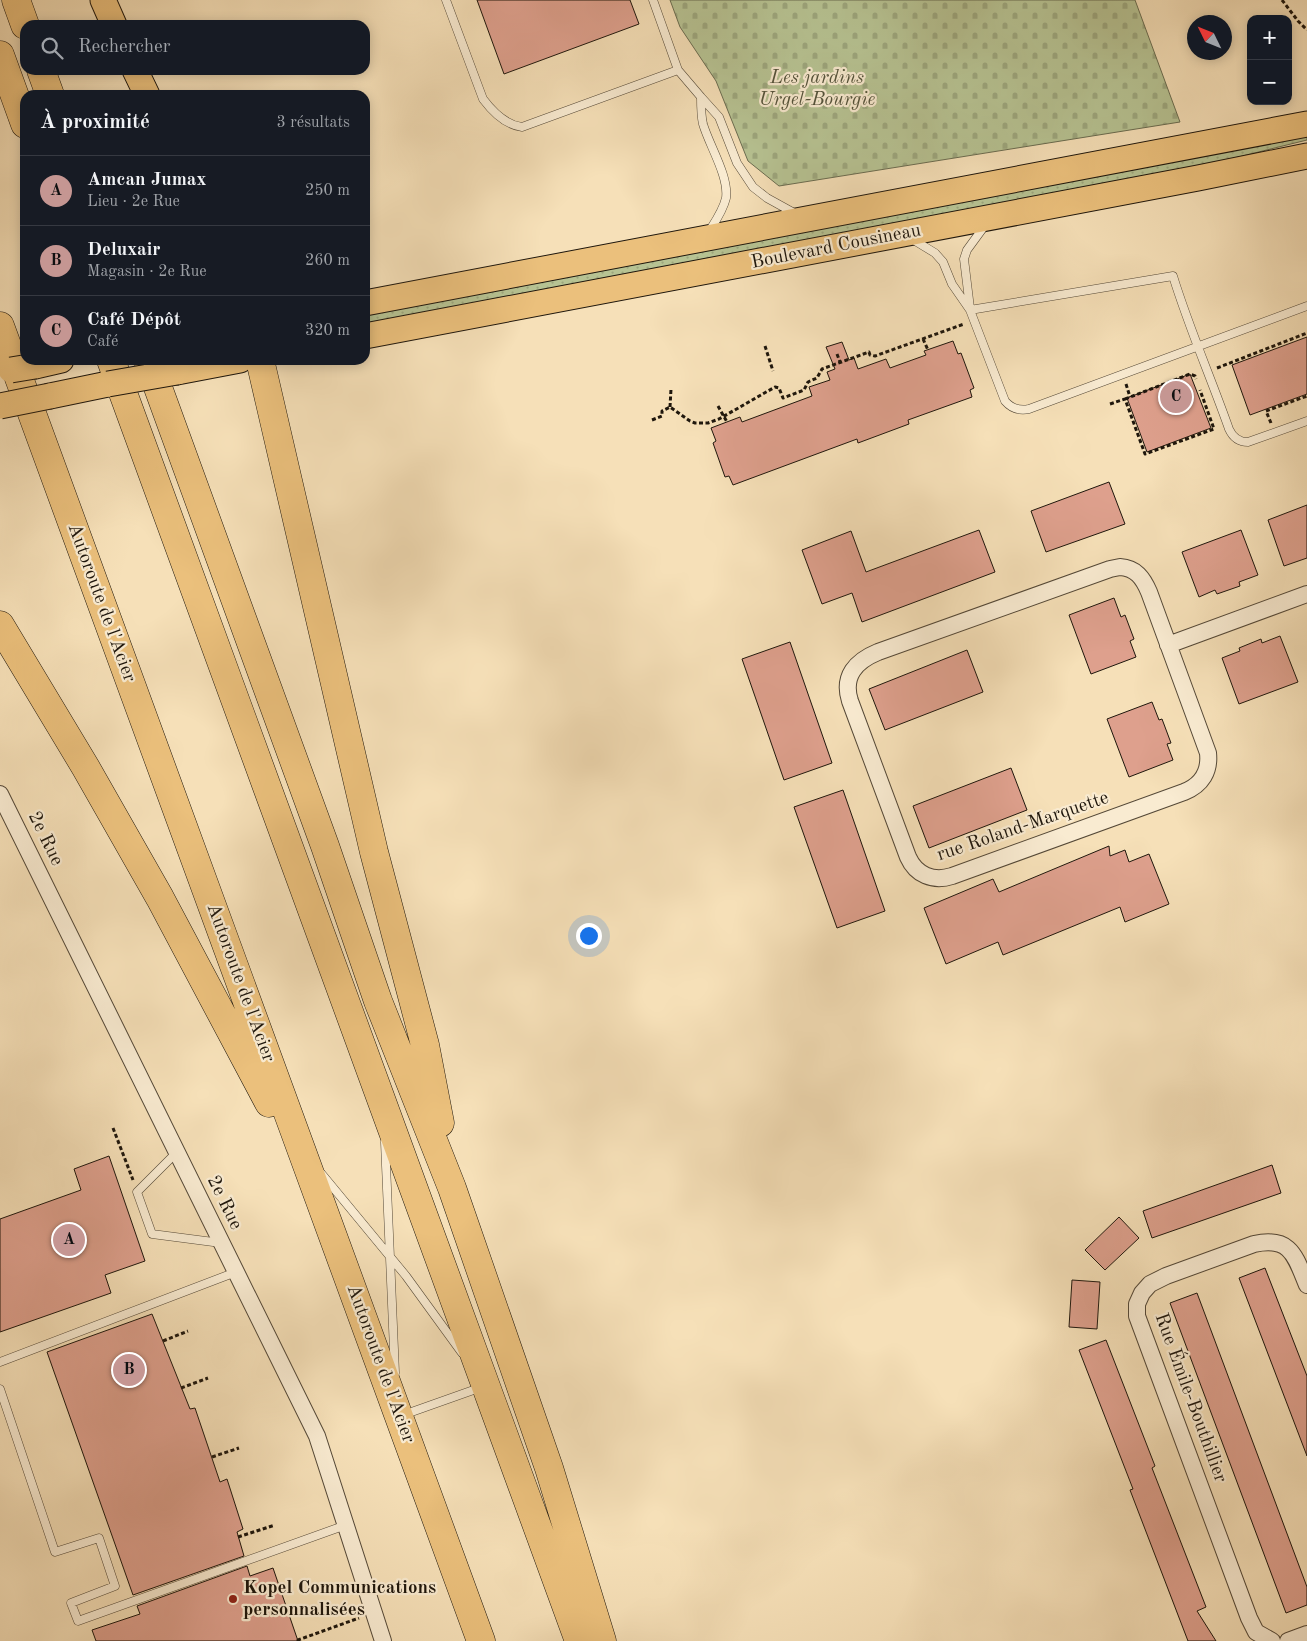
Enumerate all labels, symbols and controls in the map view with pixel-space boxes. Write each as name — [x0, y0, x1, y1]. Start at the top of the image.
north arrow — [1187, 15, 1232, 60]
map controls — [1247, 15, 1292, 105]
button: + — [1247, 15, 1292, 60]
search box — [20, 20, 370, 75]
icon: search — [38, 34, 66, 62]
text: Rechercher — [78, 38, 171, 57]
button: − — [1247, 60, 1292, 105]
park label: Les jardins Urgel-Bourgie — [759, 69, 876, 110]
text: À proximité — [40, 112, 150, 133]
text: 3 résultats — [276, 115, 350, 131]
text: Amcan Jumax — [87, 171, 206, 190]
text: A — [50, 183, 62, 199]
text: 250 m — [305, 183, 350, 199]
text: Lieu · 2e Rue — [87, 194, 180, 210]
street label: Boulevard Cousineau — [749, 221, 923, 273]
text: Deluxair — [87, 241, 161, 260]
text: B — [50, 253, 62, 269]
text: 260 m — [305, 253, 350, 269]
text: Magasin · 2e Rue — [87, 264, 207, 280]
text: Café Dépôt — [87, 311, 181, 330]
text: C — [51, 323, 61, 339]
text: 320 m — [305, 323, 350, 339]
text: Café — [87, 334, 118, 350]
pin: C — [1160, 378, 1192, 416]
street label: Autoroute de l'Acier — [64, 521, 139, 685]
street label: rue Roland-Marquette — [935, 789, 1111, 865]
street label: 2e Rue — [24, 809, 66, 869]
street label: Autoroute de l'Acier — [203, 901, 278, 1065]
your location — [576, 923, 602, 949]
street label: 2e Rue — [203, 1173, 245, 1233]
pin: A — [53, 1221, 85, 1259]
street label: Autoroute de l'Acier — [343, 1282, 418, 1446]
street label: Rue Émile-Bouthillier — [1151, 1309, 1233, 1485]
pin: B — [113, 1351, 145, 1389]
place label: Kopel Communications personnalisées — [243, 1579, 436, 1620]
marker: Kopel Communications personnalisées — [227, 1593, 239, 1605]

